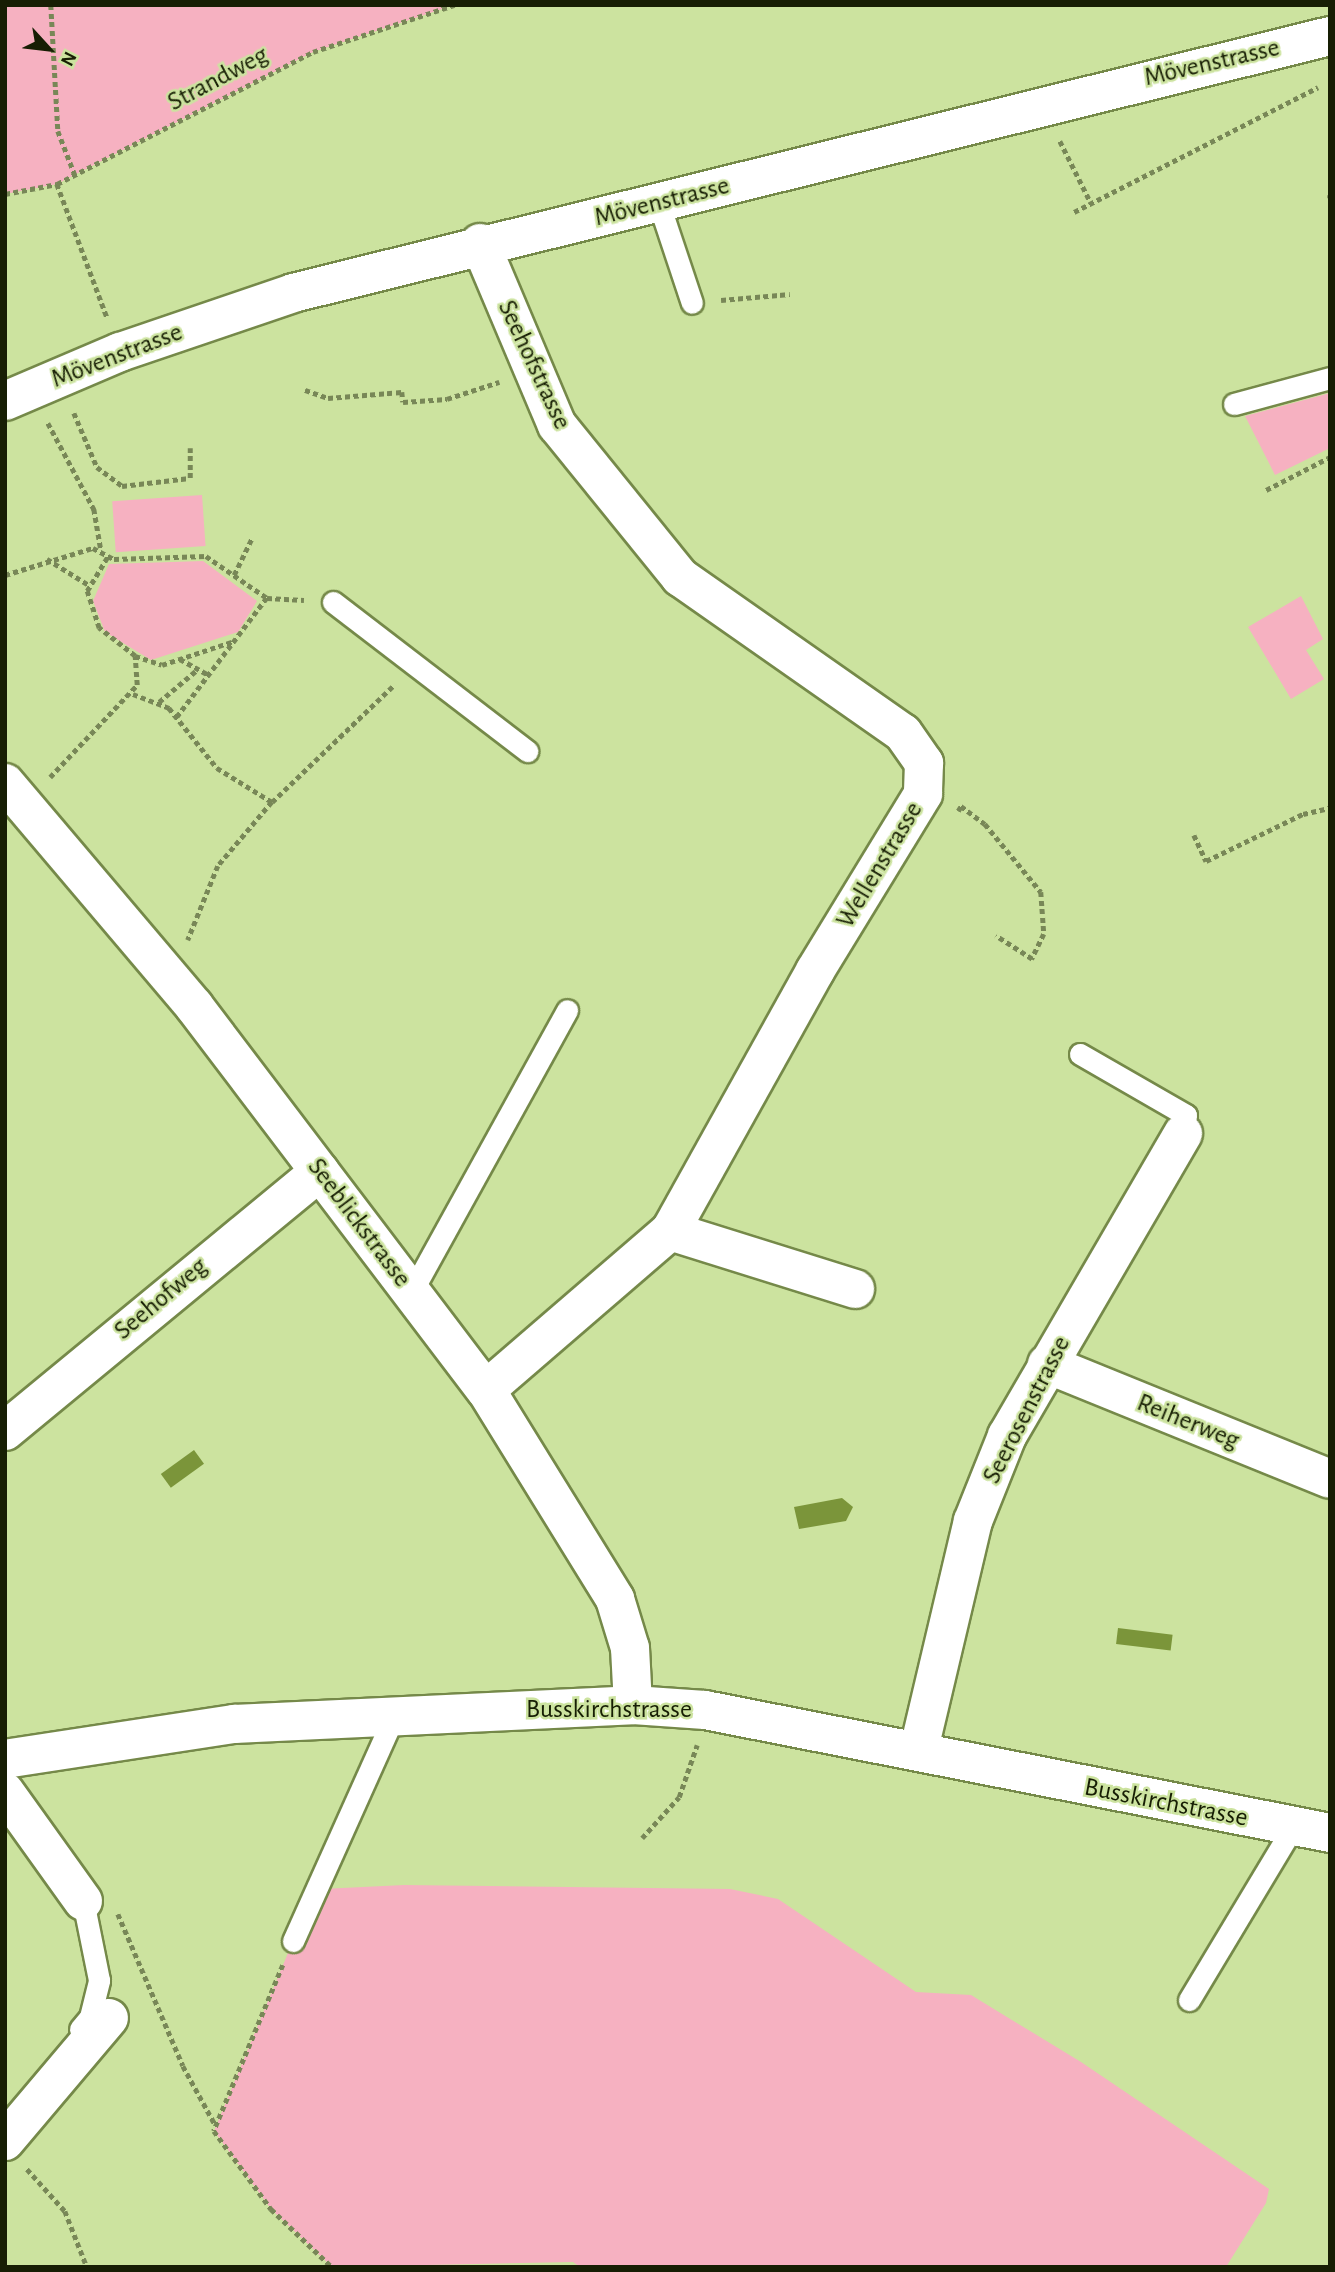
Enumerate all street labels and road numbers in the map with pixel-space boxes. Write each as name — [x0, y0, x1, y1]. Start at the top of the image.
street label: Mövenstrasse — [1141, 32, 1283, 94]
street label: Strandweg — [163, 40, 273, 118]
street label: Mövenstrasse — [591, 170, 733, 234]
street label: Seehofstrasse — [491, 296, 577, 434]
street label: Mövenstrasse — [47, 317, 187, 395]
street label: Wellenstrasse — [830, 796, 930, 934]
street label: Seeblickstrasse — [301, 1153, 417, 1293]
street label: Seehofweg — [108, 1251, 214, 1347]
street label: Seerosenstrasse — [977, 1331, 1077, 1489]
street label: Reiherweg — [1132, 1387, 1244, 1457]
street label: Busskirchstrasse — [526, 1694, 692, 1726]
street label: Busskirchstrasse — [1082, 1772, 1250, 1834]

